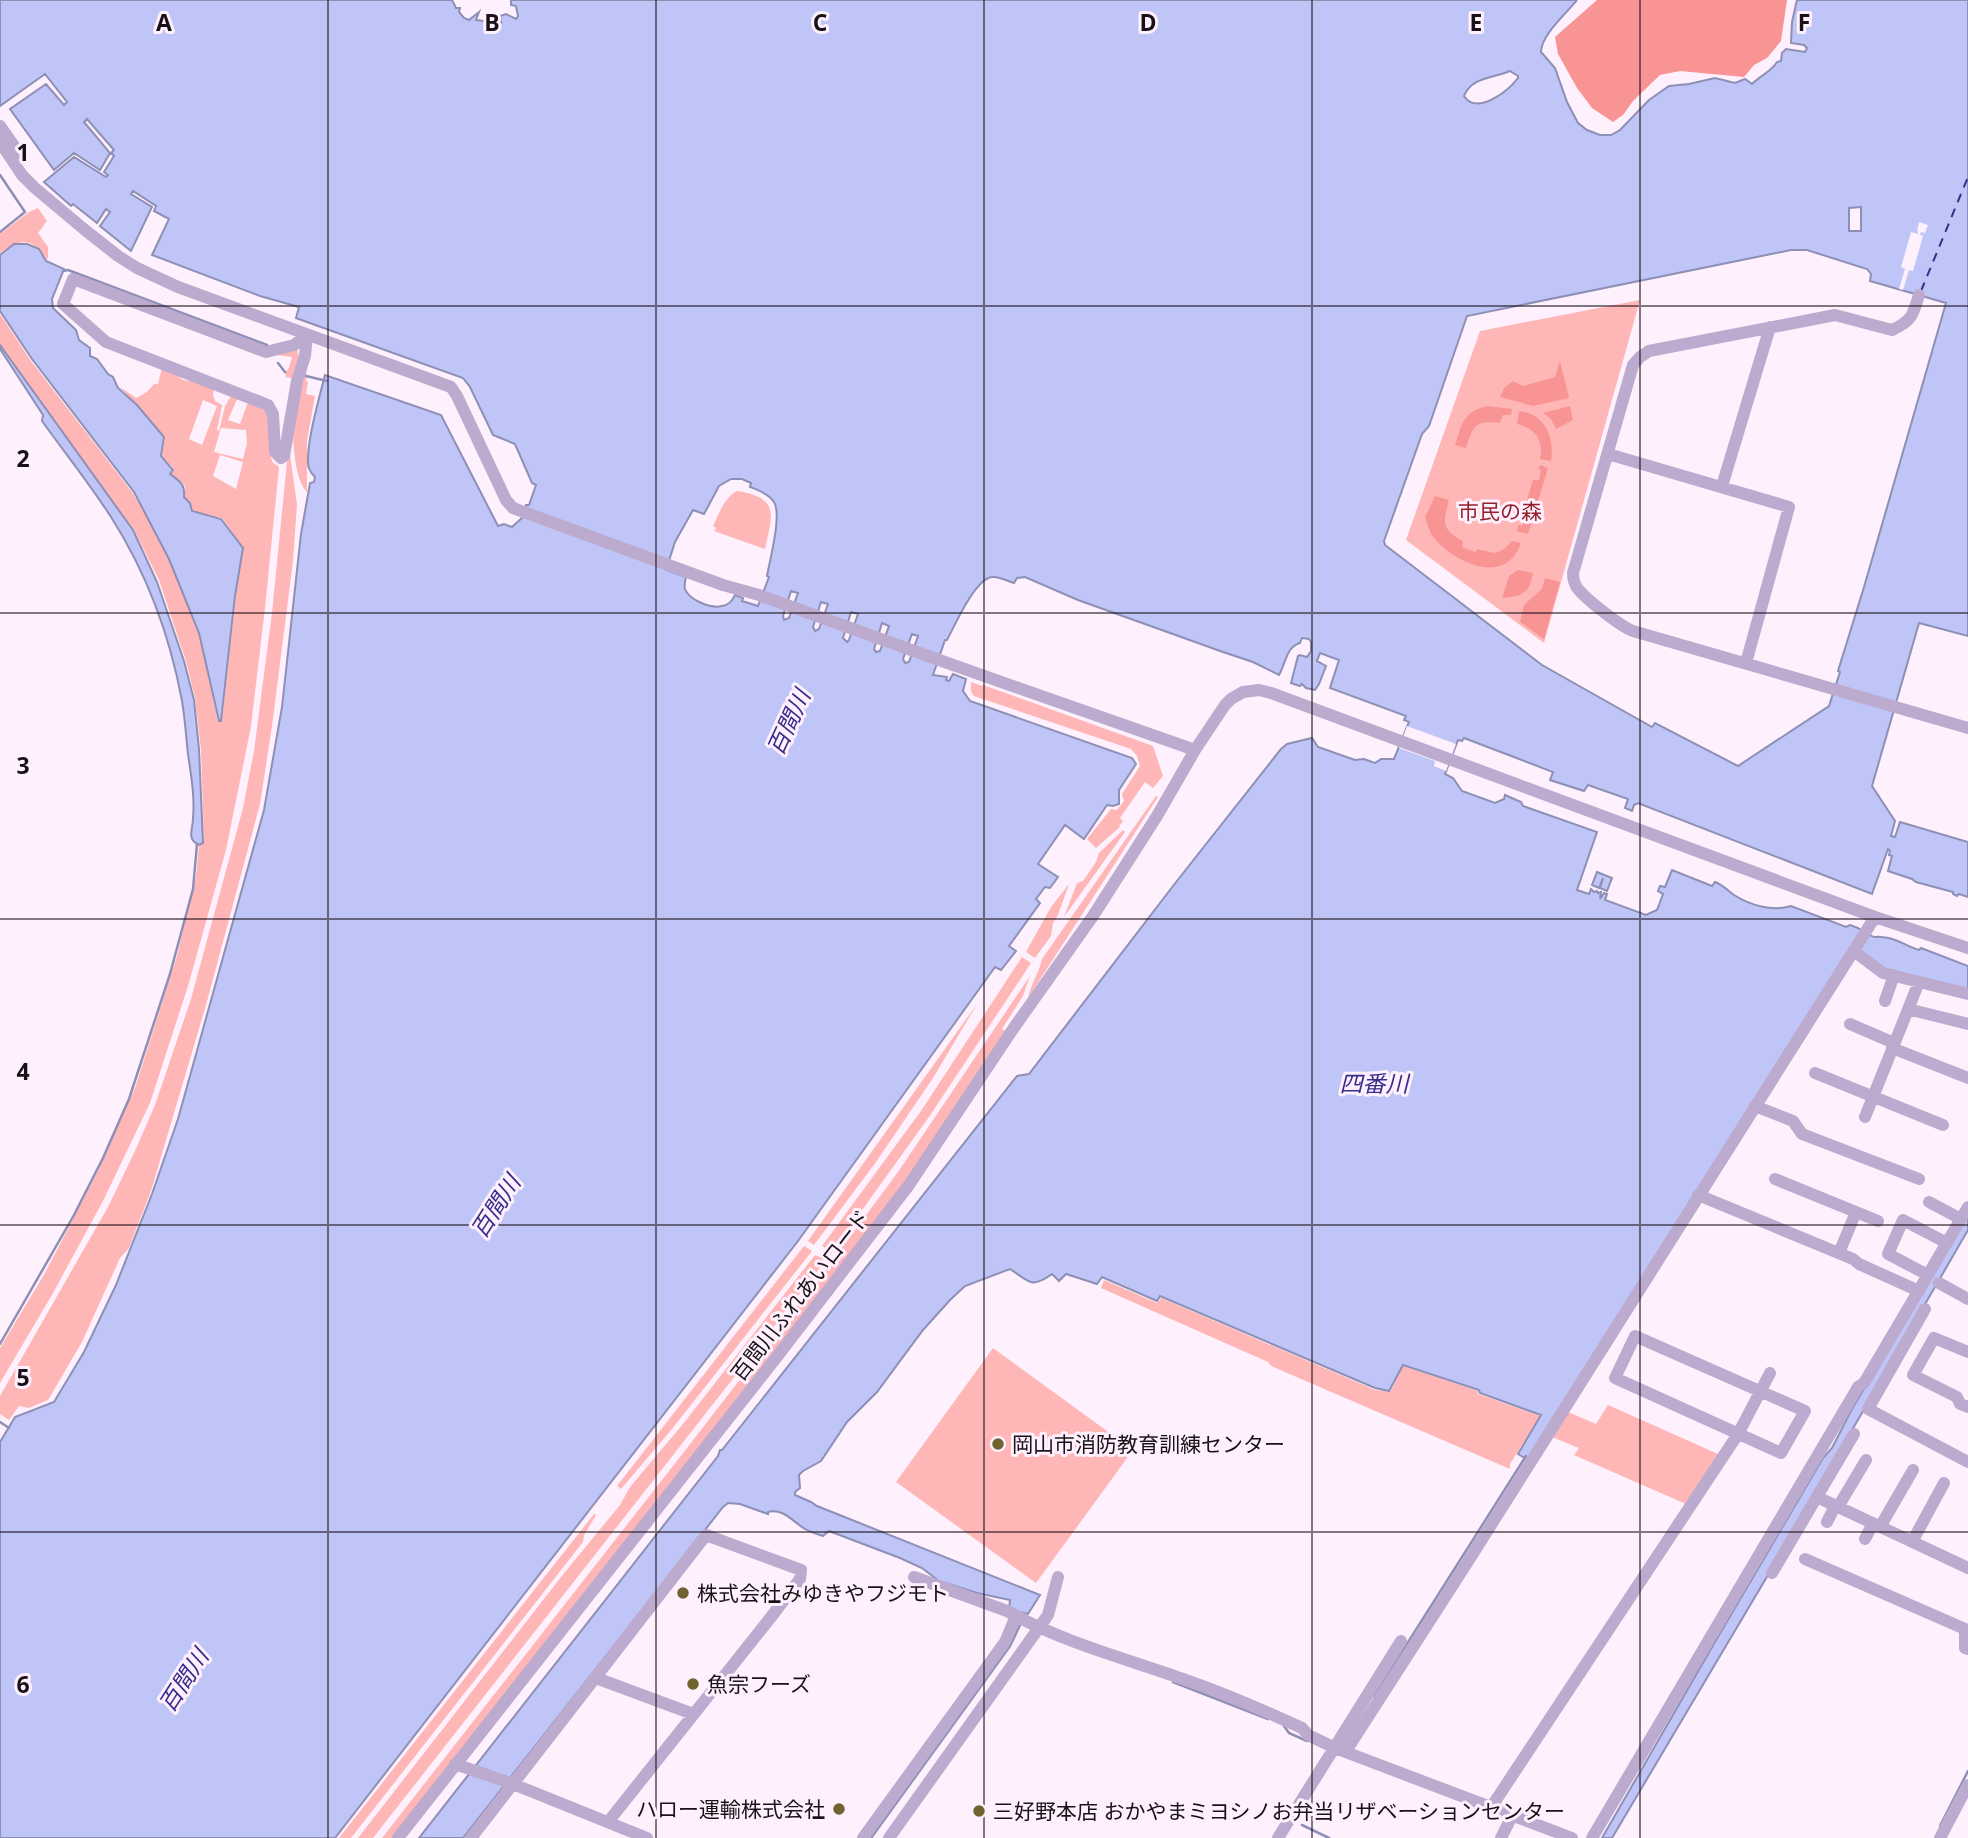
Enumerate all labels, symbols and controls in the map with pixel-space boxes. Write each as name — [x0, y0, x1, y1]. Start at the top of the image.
text: A — [156, 6, 172, 38]
text: B — [484, 6, 500, 38]
text: C — [813, 6, 827, 38]
text: D — [1139, 6, 1157, 38]
text: E — [1470, 6, 1482, 38]
text: F — [1798, 6, 1810, 38]
text: 1 — [16, 136, 30, 168]
text: 2 — [16, 442, 30, 474]
park label: 市民の森 — [1458, 497, 1542, 525]
water label: 百間川 — [759, 681, 818, 760]
text: 3 — [16, 749, 30, 781]
text: 4 — [16, 1055, 30, 1087]
water label: 四番川 — [1340, 1067, 1412, 1099]
water label: 百間川 — [463, 1166, 529, 1244]
street label: 百間川ふれあいロード — [724, 1204, 876, 1386]
text: 5 — [16, 1361, 30, 1393]
place label: 岡山市消防教育訓練センター — [1012, 1430, 1285, 1458]
marker: 岡山市消防教育訓練センター — [990, 1436, 1006, 1452]
place label: 株式会社みゆきやフジモト — [697, 1579, 949, 1607]
marker: 株式会社みゆきやフジモト — [675, 1585, 691, 1601]
water label: 百間川 — [151, 1640, 217, 1718]
text: 6 — [16, 1668, 30, 1700]
place label: 魚宗フーズ — [707, 1670, 811, 1698]
marker: 魚宗フーズ — [685, 1676, 701, 1692]
place label: ハロー運輸株式会社 — [636, 1795, 825, 1823]
place label: 三好野本店 おかやまミヨシノお弁当リザベーションセンター — [993, 1797, 1565, 1825]
marker: ハロー運輸株式会社 — [831, 1801, 847, 1817]
marker: 三好野本店 おかやまミヨシノお弁当リザベーションセンター — [971, 1803, 987, 1819]

